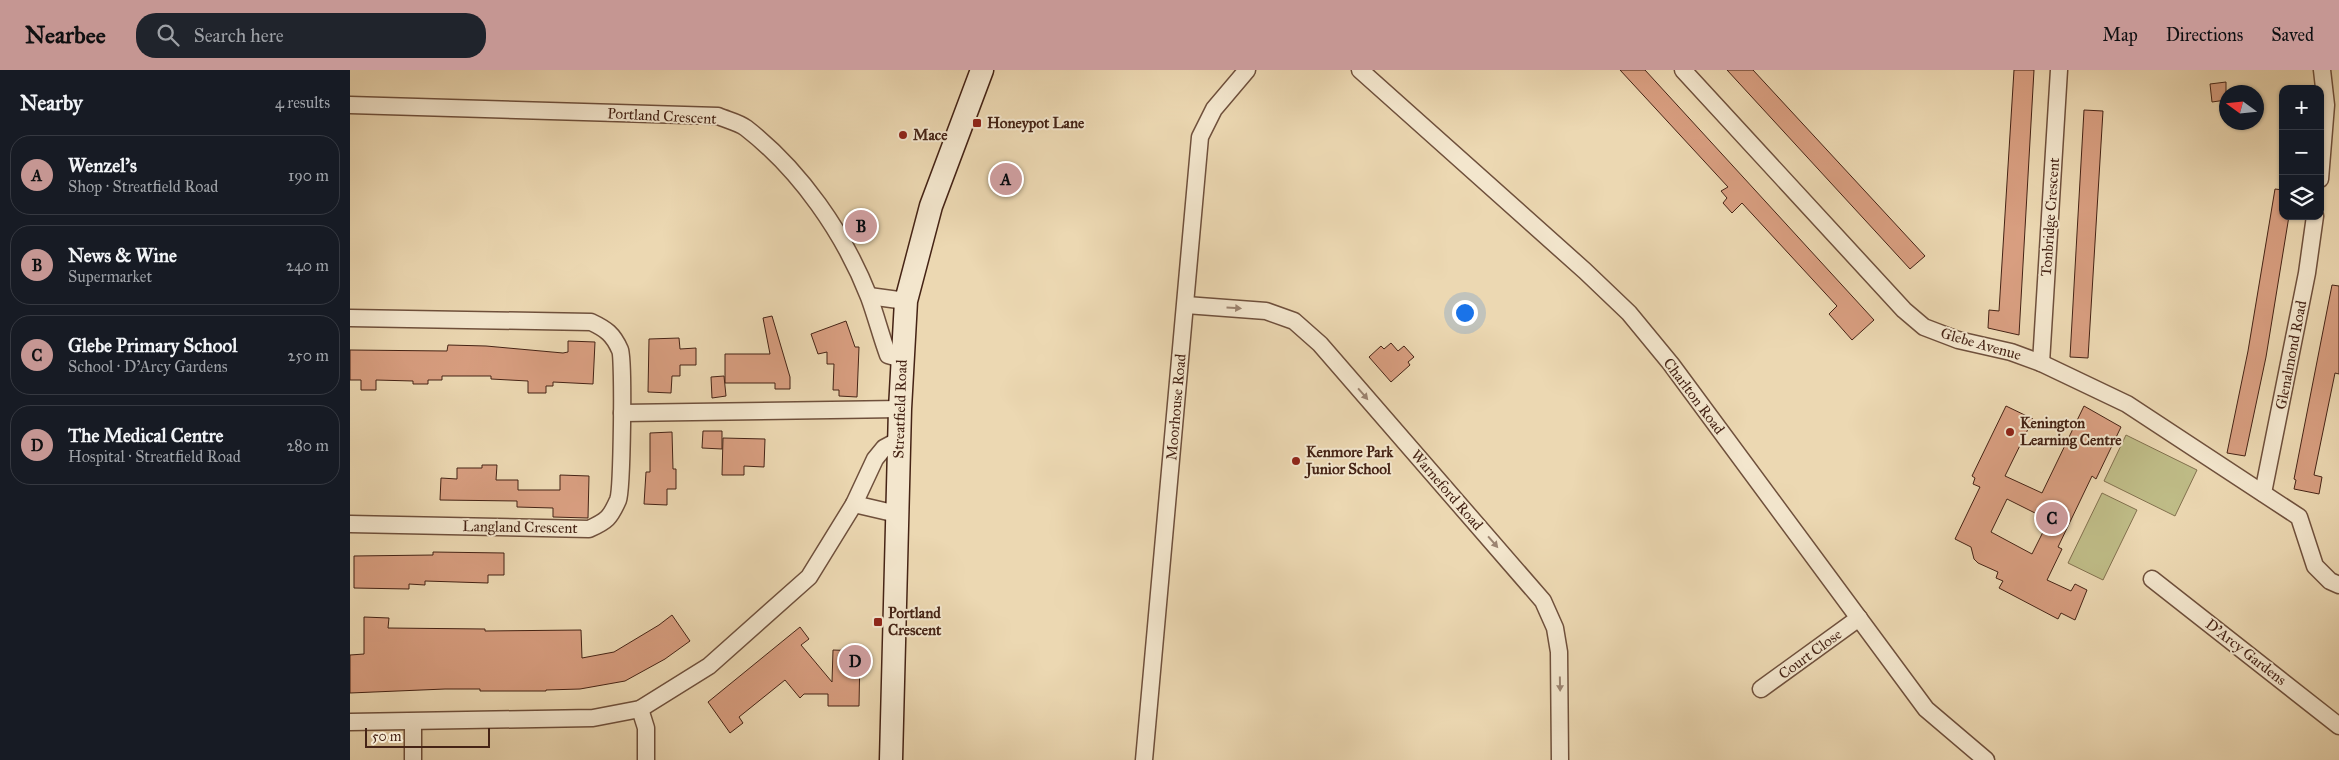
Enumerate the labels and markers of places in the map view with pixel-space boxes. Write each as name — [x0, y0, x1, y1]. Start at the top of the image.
place label: Honeypot Lane — [987, 114, 1085, 133]
marker: Honeypot Lane — [971, 117, 983, 129]
place label: Mace — [913, 126, 948, 144]
marker: Mace — [897, 129, 909, 141]
pin: A — [990, 160, 1022, 198]
pin: B — [845, 207, 877, 245]
place label: Kenington Learning Centre — [2020, 414, 2122, 450]
marker: Kenington Learning Centre — [2004, 426, 2016, 438]
place label: Kenmore Park Junior School — [1304, 443, 1394, 479]
marker: Kenmore Park Junior School — [1290, 455, 1302, 467]
pin: C — [2036, 499, 2068, 537]
place label: Portland Crescent — [888, 604, 942, 639]
marker: Portland Crescent — [872, 616, 884, 628]
pin: D — [839, 642, 871, 680]

